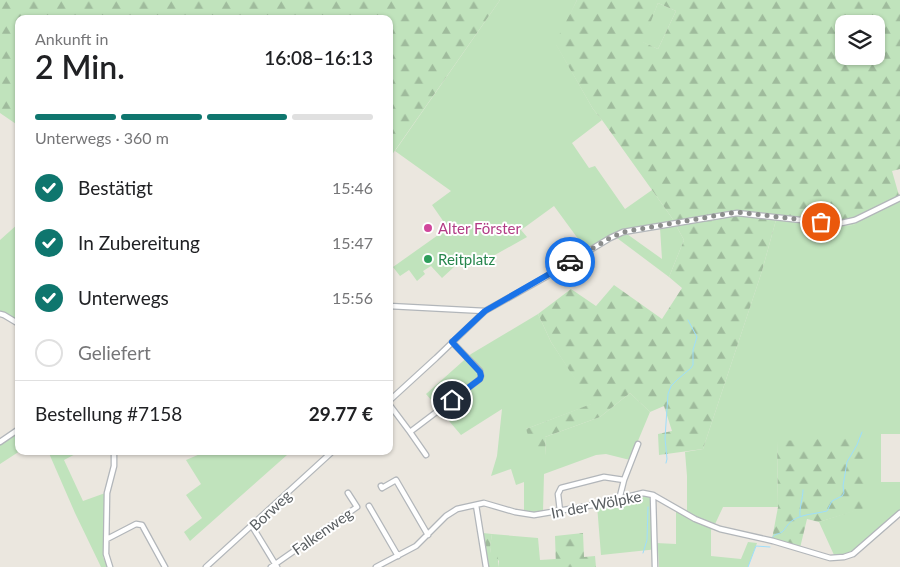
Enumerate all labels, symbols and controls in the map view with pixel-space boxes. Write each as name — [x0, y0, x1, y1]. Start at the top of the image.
map controls — [835, 15, 885, 65]
button: layers — [835, 15, 885, 65]
text: Ankunft in — [35, 29, 108, 48]
text: 16:08–16:13 — [264, 46, 373, 69]
text: 2 Min. — [35, 47, 125, 86]
text: Unterwegs · 360 m — [35, 128, 169, 147]
icon: check — [35, 174, 63, 202]
text: Bestätigt — [78, 176, 153, 199]
text: 15:46 — [332, 178, 373, 197]
pin — [800, 201, 842, 243]
icon: bag — [807, 208, 835, 236]
place label: Alter Förster — [438, 219, 521, 237]
marker: Alter Förster — [422, 222, 434, 234]
icon: check — [35, 229, 63, 257]
text: In Zubereitung — [78, 231, 200, 254]
text: 15:47 — [332, 233, 373, 252]
courier — [545, 237, 595, 287]
icon: car — [556, 248, 584, 276]
place label: Reitplatz — [438, 250, 495, 268]
marker: Reitplatz — [422, 253, 434, 265]
icon: check — [35, 284, 63, 312]
text: Unterwegs — [78, 286, 169, 309]
text: 15:56 — [332, 288, 373, 307]
text: Geliefert — [78, 341, 151, 364]
pin — [431, 379, 473, 421]
icon: home — [438, 386, 466, 414]
text: Bestellung #7158 — [35, 402, 182, 425]
text: 29.77 € — [309, 402, 373, 425]
street label: Borweg — [245, 486, 295, 534]
street label: In der Wölpke — [549, 486, 643, 522]
street label: Falkenweg — [288, 504, 356, 558]

